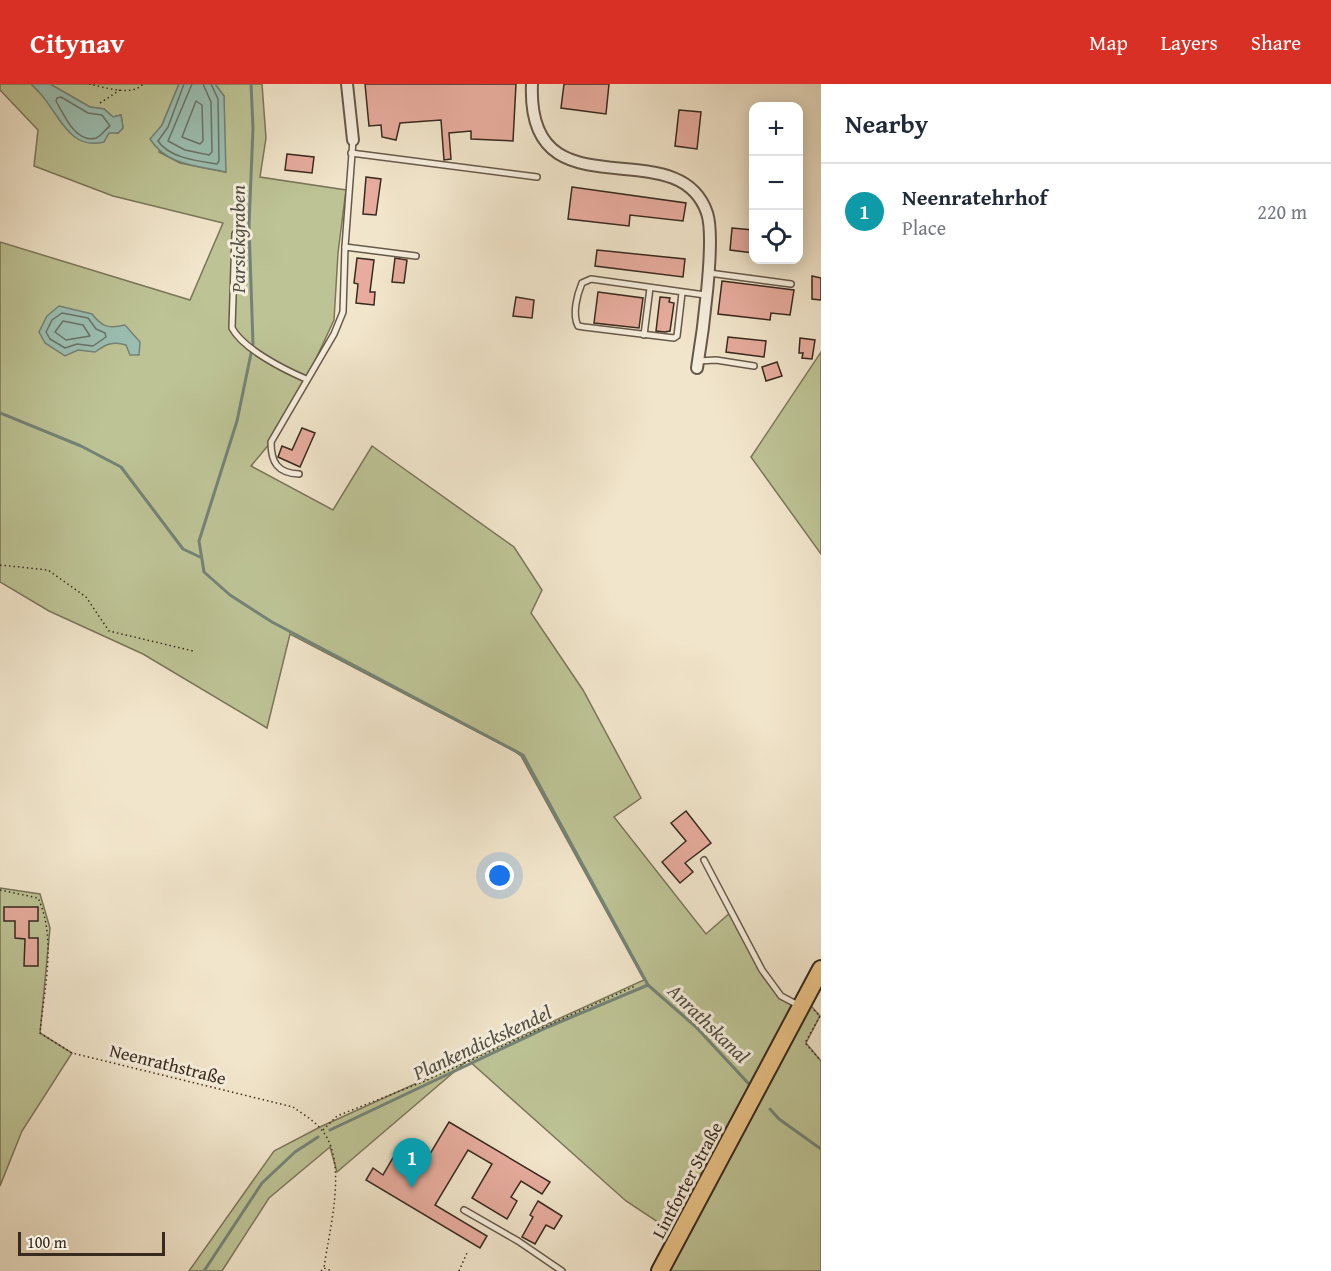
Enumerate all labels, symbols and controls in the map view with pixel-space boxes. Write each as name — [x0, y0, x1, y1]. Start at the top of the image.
text: Citynav — [30, 22, 124, 63]
text: Map — [1089, 27, 1128, 58]
text: Layers — [1161, 27, 1218, 58]
text: Share — [1251, 27, 1301, 58]
map controls — [749, 102, 803, 264]
button: + — [749, 102, 803, 156]
text: Nearby — [845, 104, 928, 143]
button: − — [749, 156, 803, 210]
text: Neenratehrhof — [902, 181, 1047, 213]
water label: Parsickgraben — [223, 185, 252, 294]
text: 1 — [859, 197, 870, 226]
text: 220 m — [1257, 197, 1307, 226]
button: locate — [749, 210, 803, 264]
text: Place — [902, 213, 946, 242]
your location — [485, 861, 514, 890]
water label: Anrathskanal — [661, 976, 756, 1070]
water label: Plankendickskendel — [407, 997, 556, 1087]
street label: Neenrathstraße — [107, 1036, 229, 1092]
street label: Lintforter Straße — [645, 1117, 729, 1243]
pin: 1 — [392, 1138, 432, 1188]
scale bar — [18, 1229, 165, 1256]
text: 100 m — [27, 1230, 67, 1254]

